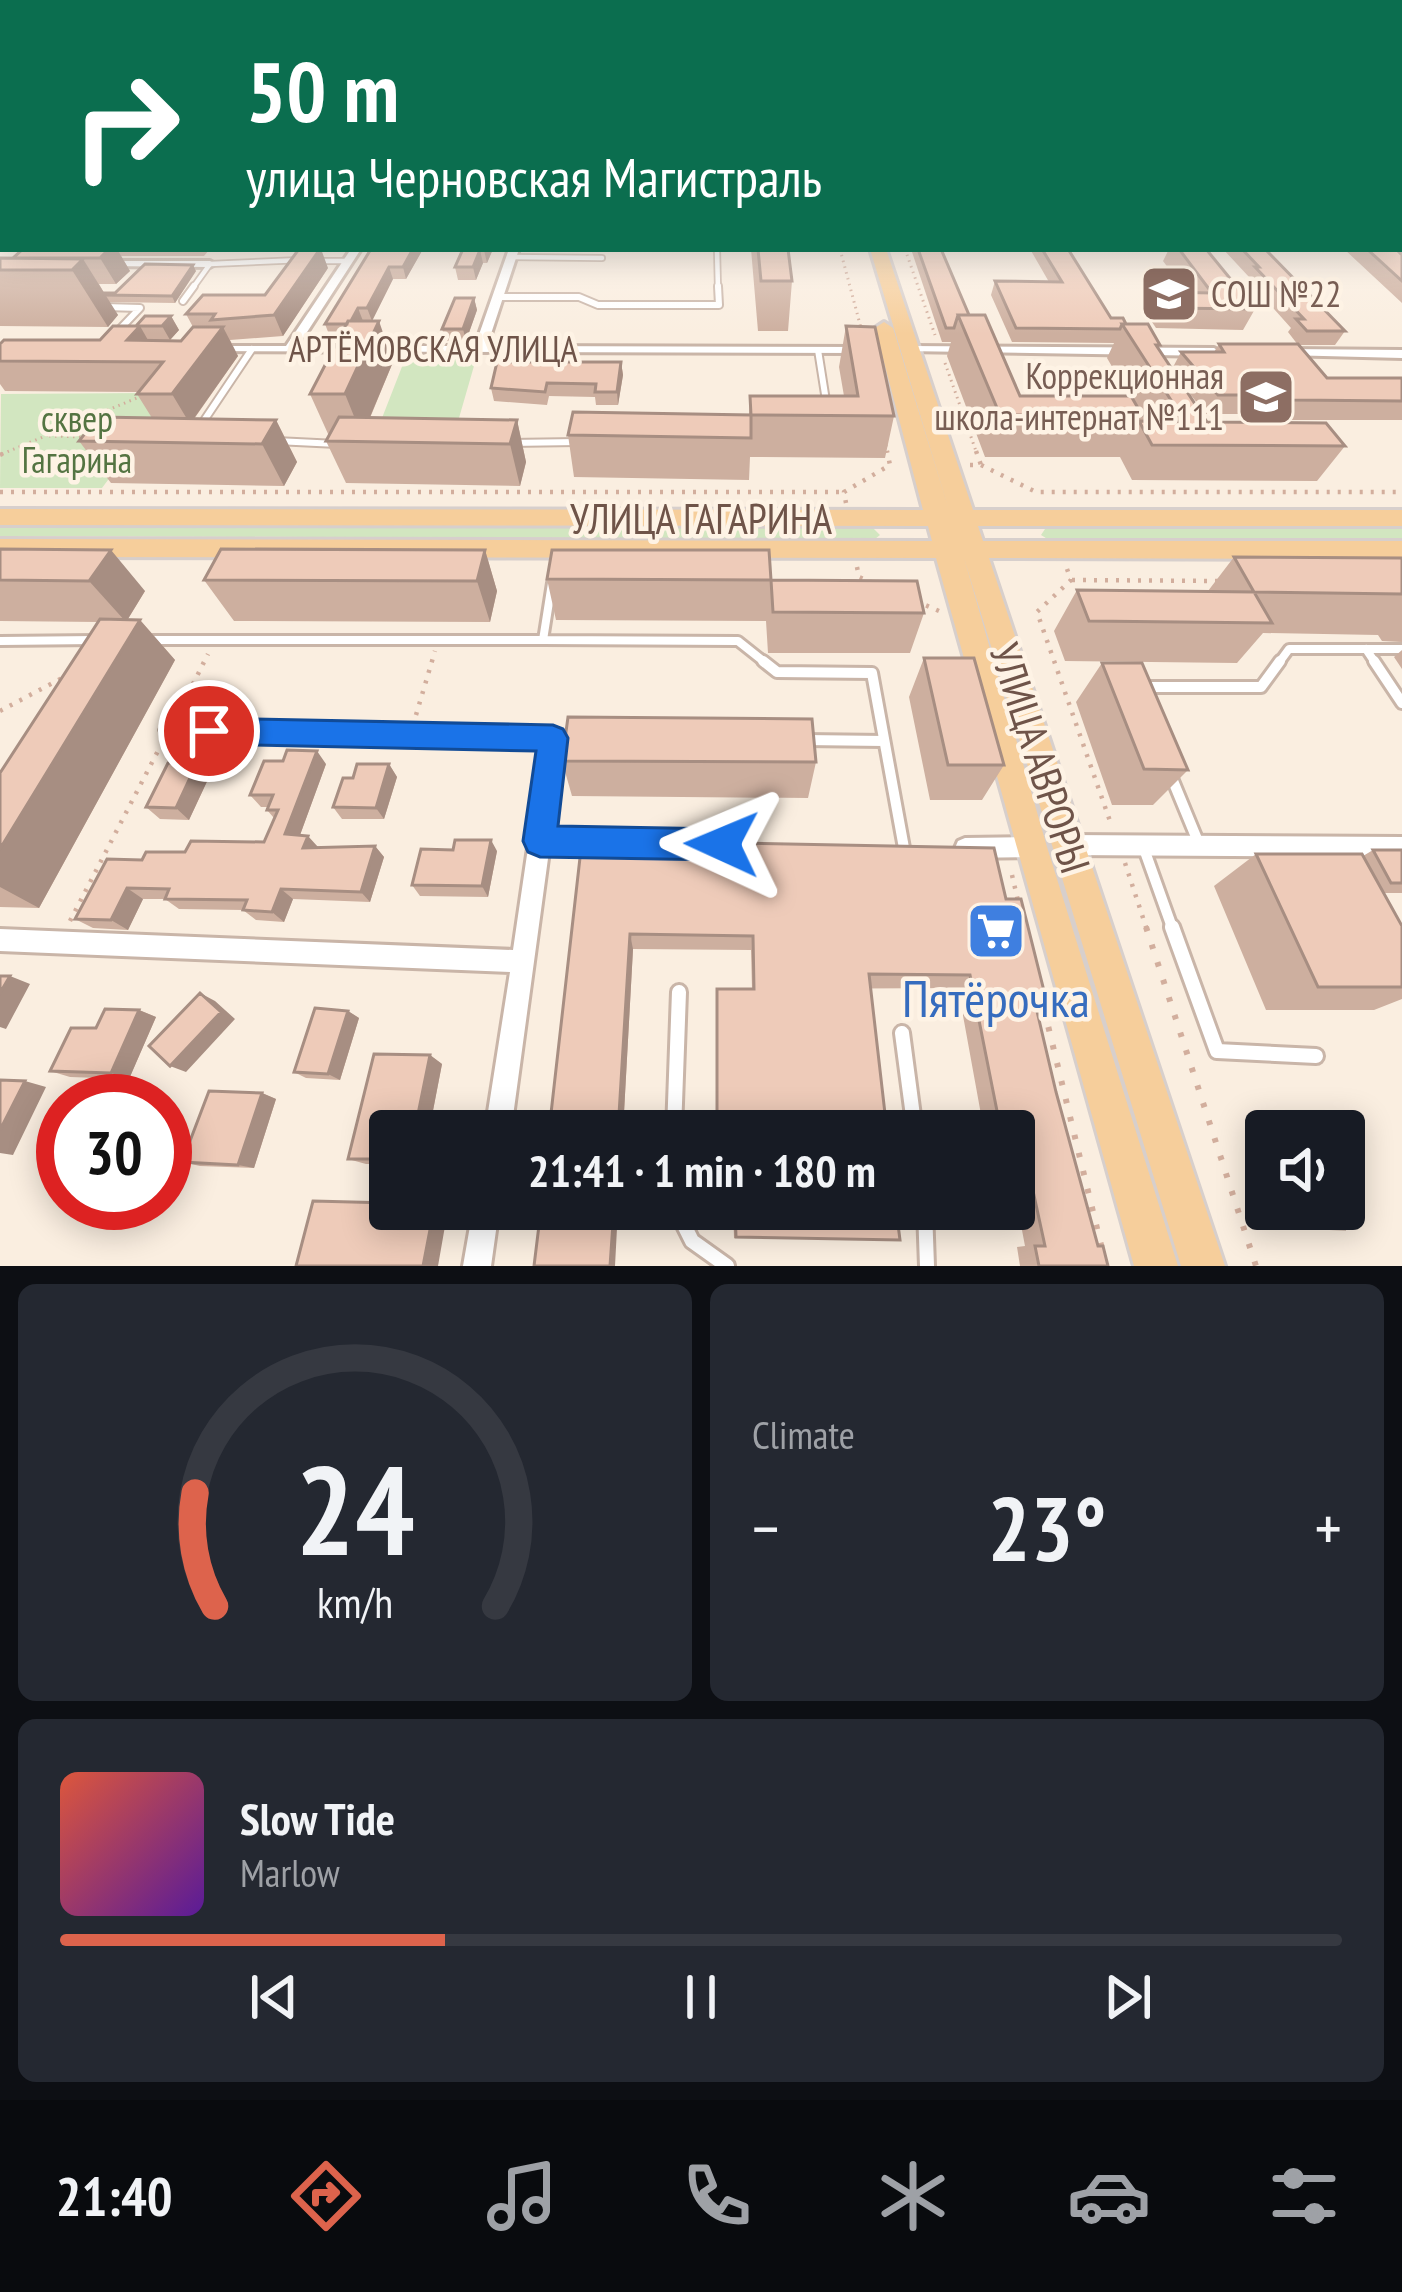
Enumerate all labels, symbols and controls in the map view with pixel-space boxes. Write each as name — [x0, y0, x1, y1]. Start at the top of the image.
text: 50 m — [246, 36, 399, 145]
icon: right — [48, 48, 204, 204]
text: улица Черновская Магистраль — [246, 142, 822, 212]
school or university icon: СОШ №22 — [1138, 263, 1200, 325]
place label: СОШ №22 — [1211, 270, 1341, 317]
street label: АРТЁМОВСКАЯ УЛИЦА — [288, 325, 578, 372]
place label: Коррекционная школа-интернат №111 — [934, 352, 1224, 440]
school or university icon: Коррекционная школа-интернат №111 — [1235, 366, 1297, 428]
park label: сквер Гагарина — [22, 395, 132, 483]
street label: УЛИЦА ГАГАРИНА — [570, 491, 832, 546]
street label: УЛИЦА АВРОРЫ — [978, 636, 1103, 880]
pin — [158, 680, 260, 782]
icon: arrive — [176, 698, 242, 764]
position arrow — [659, 781, 785, 907]
supermarket icon: Пятёрочка — [965, 900, 1027, 962]
place label: Пятёрочка — [902, 965, 1090, 1031]
speed limit sign: 30 — [36, 1074, 192, 1230]
map controls — [1245, 1110, 1365, 1230]
button: sound — [1245, 1110, 1365, 1230]
text: 21:41 · 1 min · 180 m — [528, 1141, 876, 1199]
text: Climate — [752, 1409, 855, 1460]
text: 24 — [295, 1428, 415, 1589]
text: 23° — [988, 1469, 1106, 1586]
text: − — [752, 1485, 779, 1570]
text: + — [1315, 1485, 1342, 1570]
text: km/h — [317, 1573, 393, 1629]
text: Slow Tide — [240, 1789, 395, 1847]
text: Marlow — [240, 1847, 340, 1898]
icon: previous — [241, 1964, 307, 2030]
icon: pause — [668, 1964, 734, 2030]
icon: next — [1095, 1964, 1161, 2030]
icon: directions — [284, 2154, 368, 2238]
icon: music — [480, 2154, 564, 2238]
icon: phone — [675, 2154, 759, 2238]
icon: climate — [871, 2154, 955, 2238]
icon: car — [1067, 2154, 1151, 2238]
icon: filters — [1262, 2154, 1346, 2238]
text: 21:40 — [56, 2161, 173, 2231]

